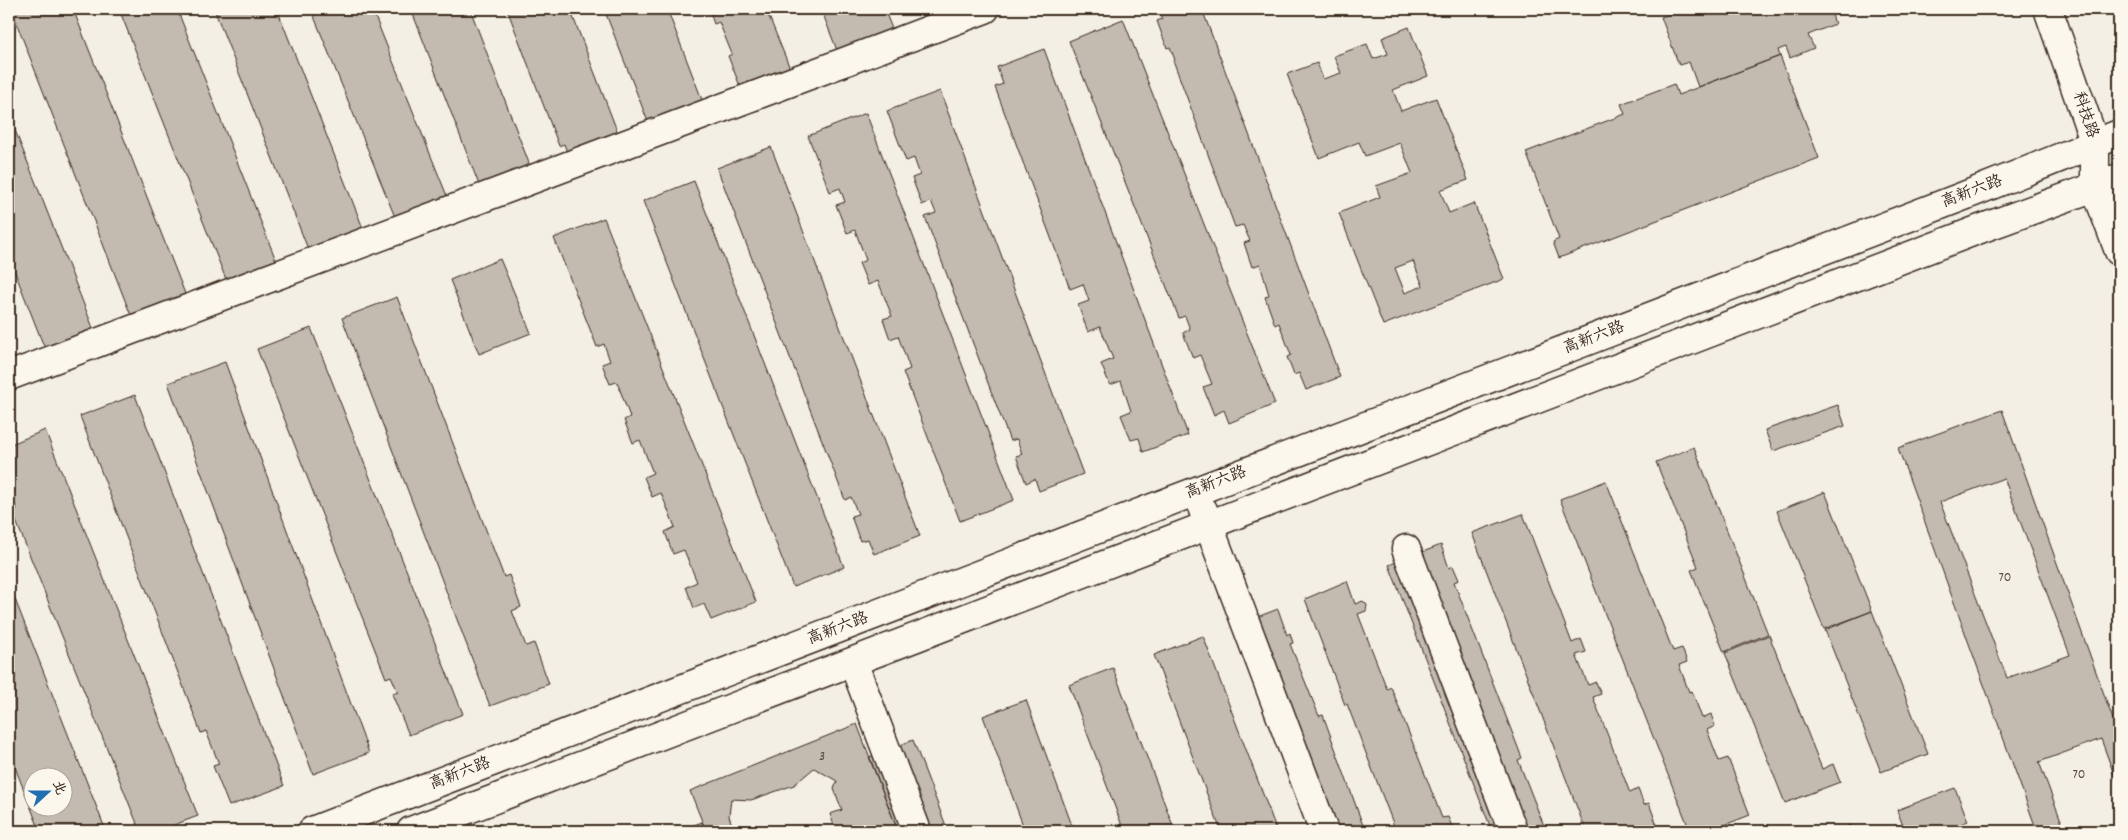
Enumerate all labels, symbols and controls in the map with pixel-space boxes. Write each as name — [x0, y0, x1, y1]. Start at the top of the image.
street label: 科技路 — [2066, 89, 2104, 141]
street label: 高新六路 — [1938, 170, 2006, 214]
street label: 高新六路 — [1560, 316, 1628, 360]
street label: 高新六路 — [1182, 461, 1250, 505]
house number: 70 — [1999, 568, 2012, 588]
street label: 高新六路 — [804, 607, 872, 651]
house number: 3 — [819, 747, 825, 767]
street label: 高新六路 — [426, 752, 494, 796]
house number: 70 — [2073, 765, 2086, 785]
north arrow — [22, 768, 72, 818]
text: 北 — [46, 778, 70, 798]

